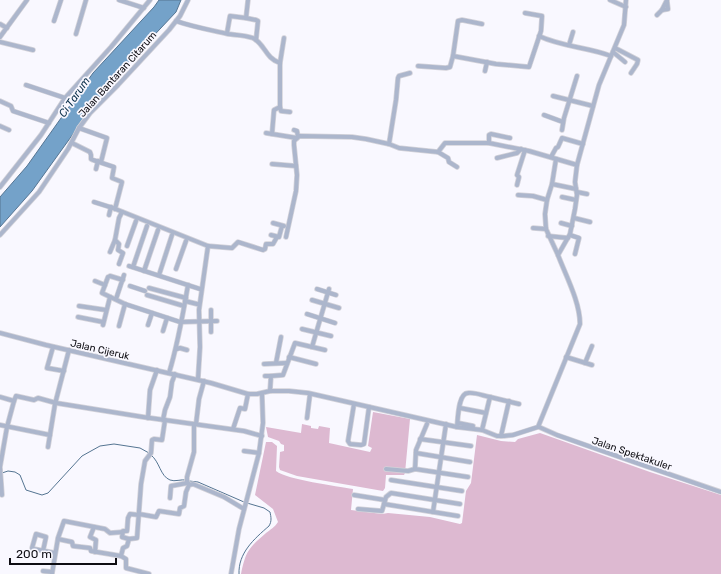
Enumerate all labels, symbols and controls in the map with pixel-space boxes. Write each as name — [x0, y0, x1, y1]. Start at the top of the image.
street label: Jalan Bantaran Citarum — [76, 29, 159, 120]
water label: Ci Tarum — [56, 75, 93, 120]
street label: Jalan Cijeruk — [69, 337, 131, 363]
street label: Jalan Spektakuler — [590, 435, 673, 473]
scale bar — [10, 540, 116, 566]
text: 200 m — [16, 547, 52, 561]

